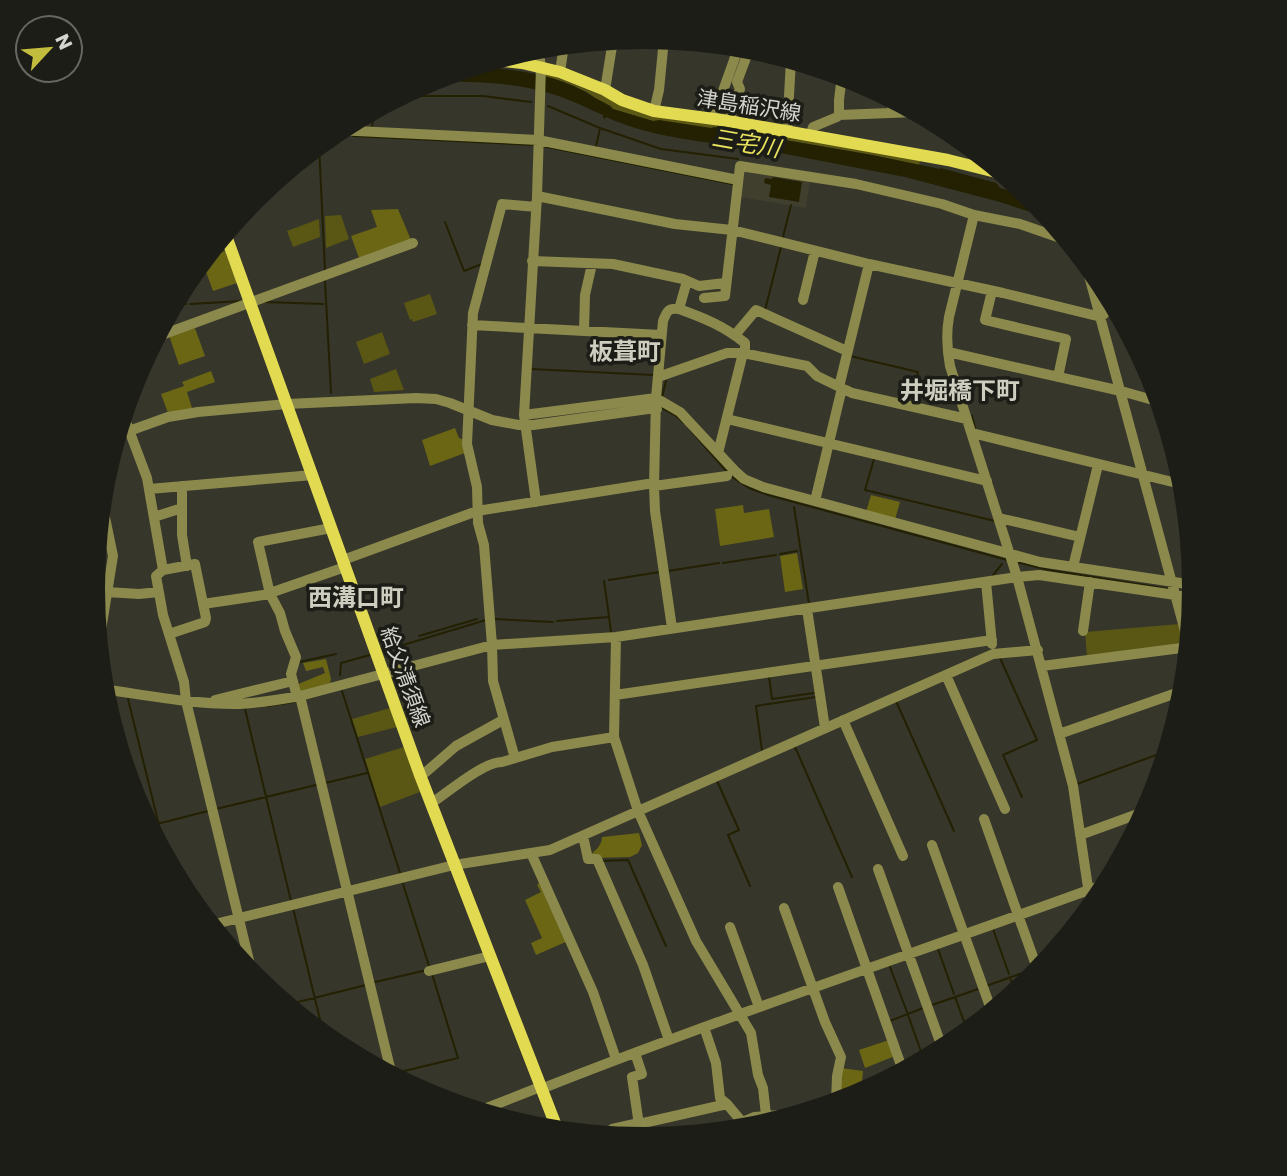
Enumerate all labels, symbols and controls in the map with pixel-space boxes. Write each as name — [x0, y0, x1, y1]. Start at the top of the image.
north arrow — [14, 14, 84, 84]
text: N — [49, 29, 79, 54]
street label: 津島稲沢線 — [695, 83, 803, 128]
water label: 三宅川 — [709, 121, 786, 165]
district label: 板葺町 — [589, 335, 661, 368]
district label: 井堀橋下町 — [900, 374, 1020, 407]
district label: 西溝口町 — [308, 581, 404, 614]
street label: 給父清須線 — [374, 623, 437, 731]

